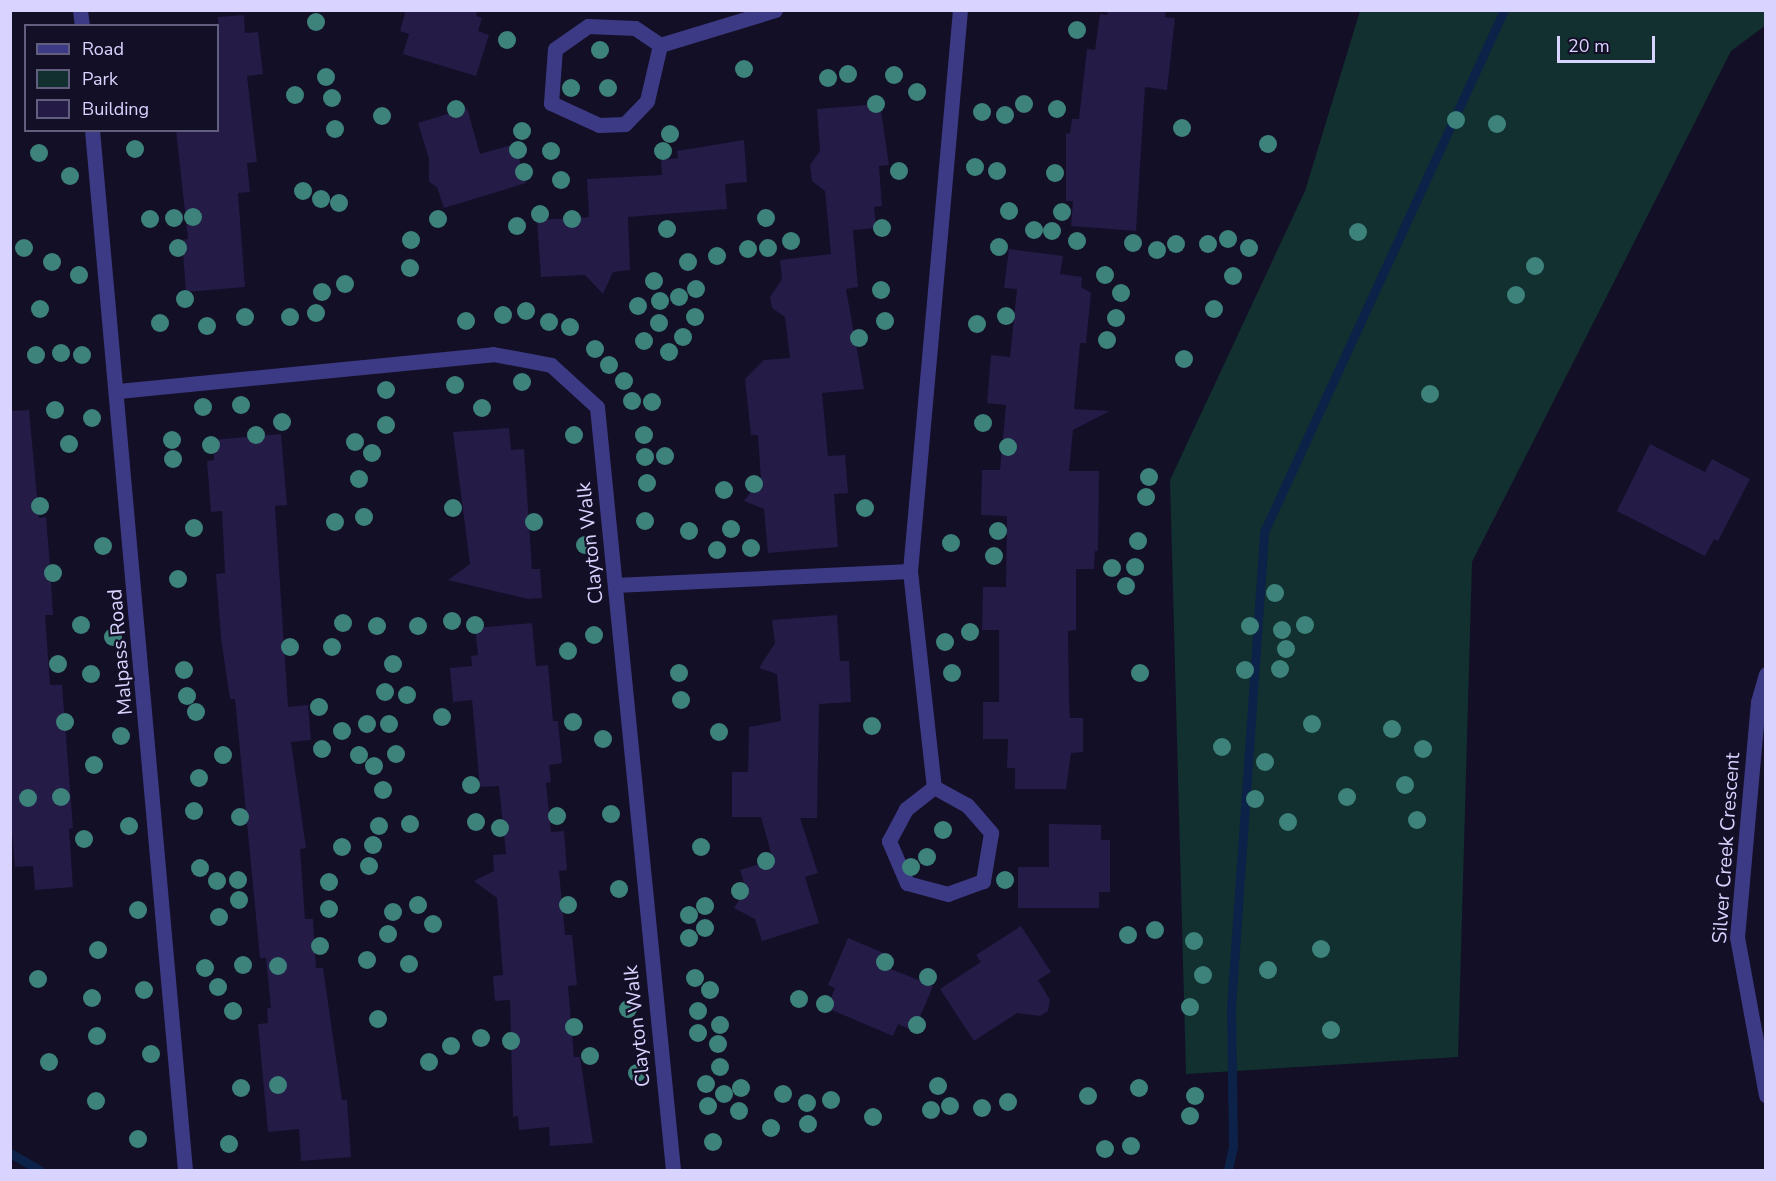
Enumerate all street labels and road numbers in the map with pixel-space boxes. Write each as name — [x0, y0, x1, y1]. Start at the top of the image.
street label: Clayton Walk — [572, 481, 608, 605]
street label: Malpass Road — [103, 588, 137, 716]
street label: Silver Creek Crescent — [1707, 752, 1745, 944]
street label: Clayton Walk — [619, 964, 655, 1088]

